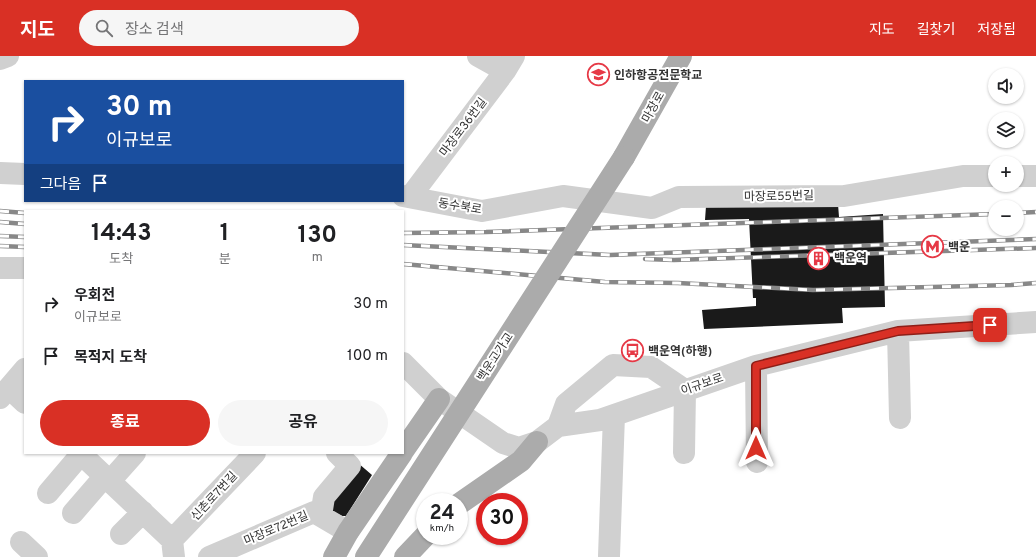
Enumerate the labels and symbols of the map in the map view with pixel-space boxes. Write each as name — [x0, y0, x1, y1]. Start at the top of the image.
school or university icon: 인하항공전문학교 — [586, 62, 612, 88]
place label: 인하항공전문학교 — [614, 68, 702, 84]
street label: 마장로 — [639, 89, 669, 126]
street label: 마장로36번길 — [436, 95, 491, 160]
street label: 마장로55번길 — [744, 188, 814, 206]
street label: 동수북로 — [437, 196, 483, 218]
metro station icon: 백운 — [920, 234, 946, 260]
place label: 백운 — [948, 240, 970, 256]
building icon: 백운역 — [805, 245, 831, 271]
place label: 백운역 — [834, 251, 867, 267]
pin — [973, 308, 1007, 342]
street label: 백운고가교 — [474, 330, 518, 385]
bus stop icon: 백운역(하행) — [620, 338, 646, 364]
place label: 백운역(하행) — [648, 344, 712, 360]
street label: 이규보로 — [679, 370, 726, 400]
position arrow — [735, 427, 777, 469]
street label: 신촌로7번길 — [188, 469, 242, 525]
speed limit sign: 30 — [476, 493, 528, 545]
street label: 마장로72번길 — [242, 508, 311, 550]

